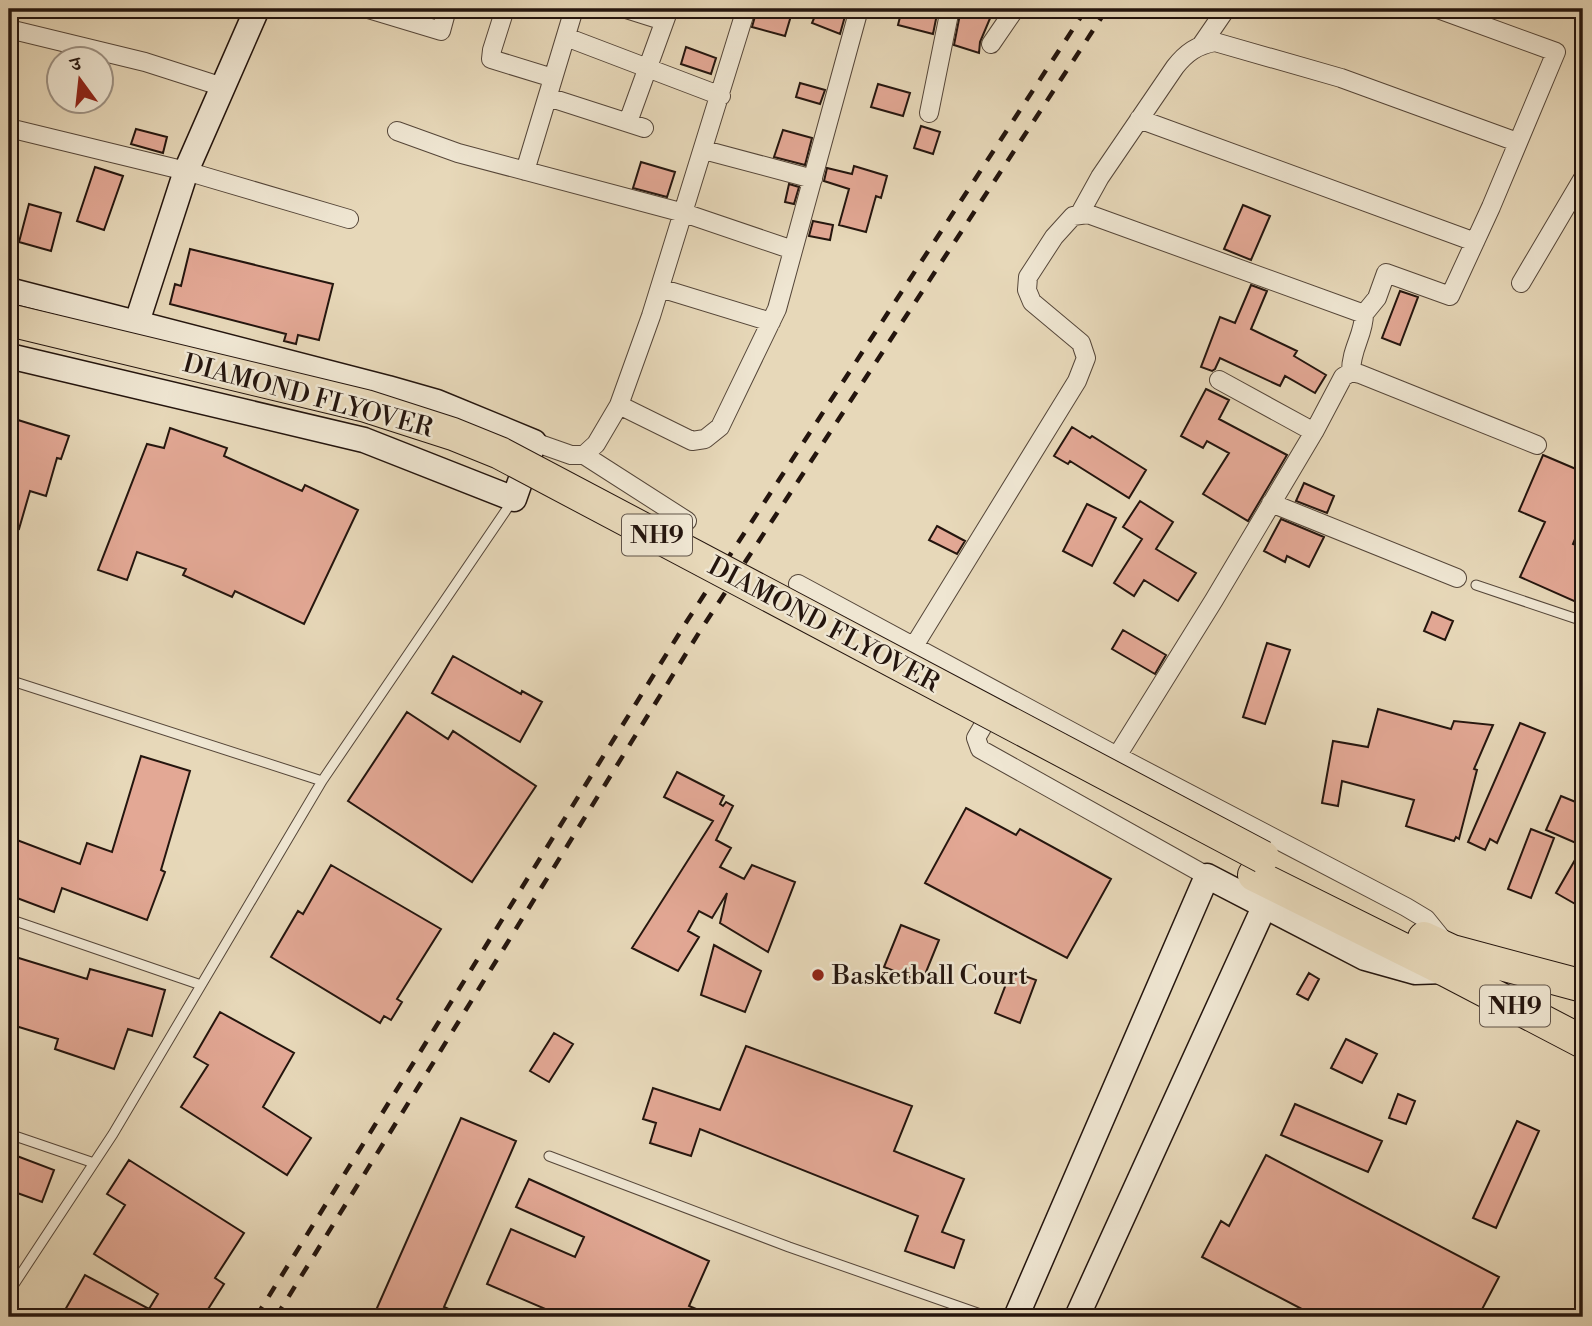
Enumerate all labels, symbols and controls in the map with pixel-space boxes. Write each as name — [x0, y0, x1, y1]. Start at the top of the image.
north arrow — [46, 46, 116, 116]
text: उ — [66, 51, 85, 78]
street label: DIAMOND FLYOVER — [179, 347, 437, 445]
road number: NH9 — [622, 514, 692, 556]
street label: DIAMOND FLYOVER — [702, 550, 946, 700]
place label: Basketball Court — [831, 960, 1028, 992]
marker: Basketball Court — [810, 967, 826, 983]
road number: NH9 — [1480, 986, 1550, 1026]

